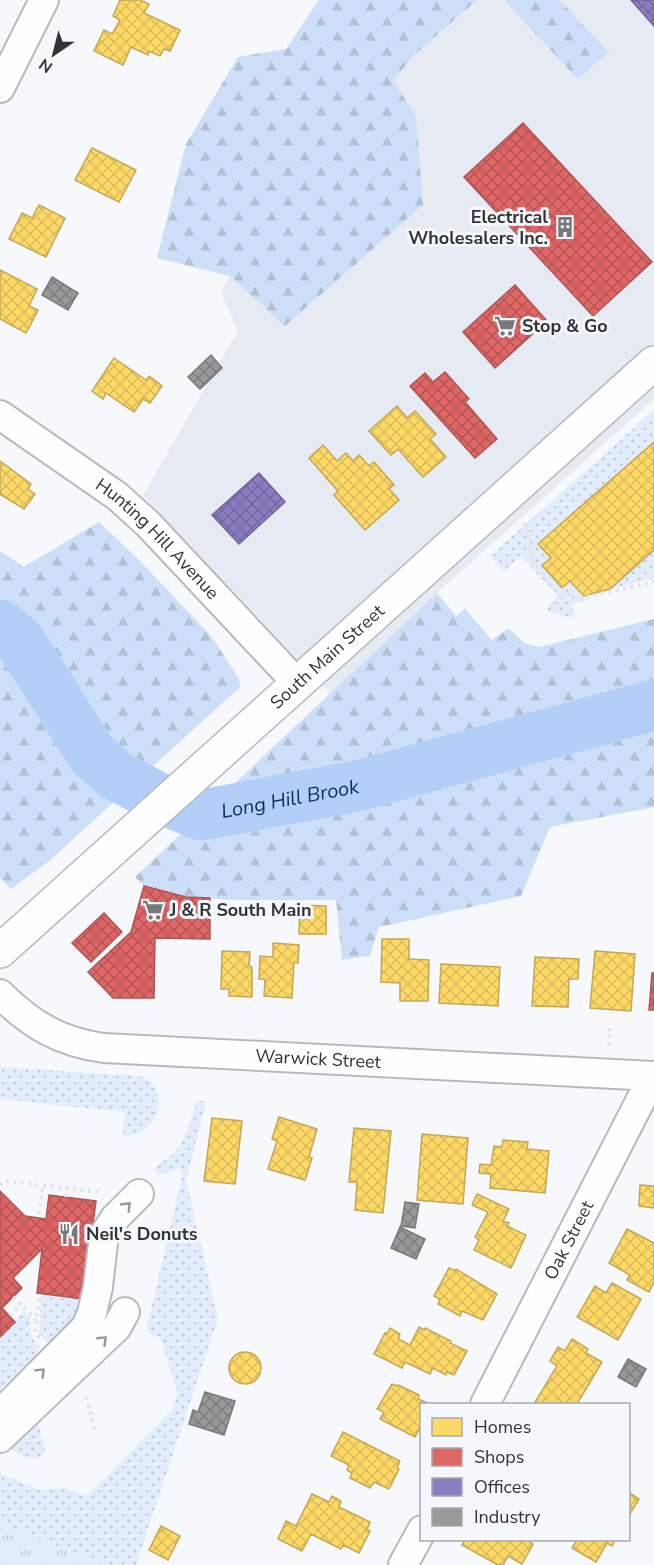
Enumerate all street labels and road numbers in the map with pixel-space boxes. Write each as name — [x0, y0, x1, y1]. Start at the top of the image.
street label: Hunting Hill Avenue — [91, 473, 225, 605]
street label: South Main Street — [265, 599, 390, 714]
street label: Warwick Street — [255, 1044, 382, 1074]
street label: Oak Street — [539, 1196, 600, 1284]

